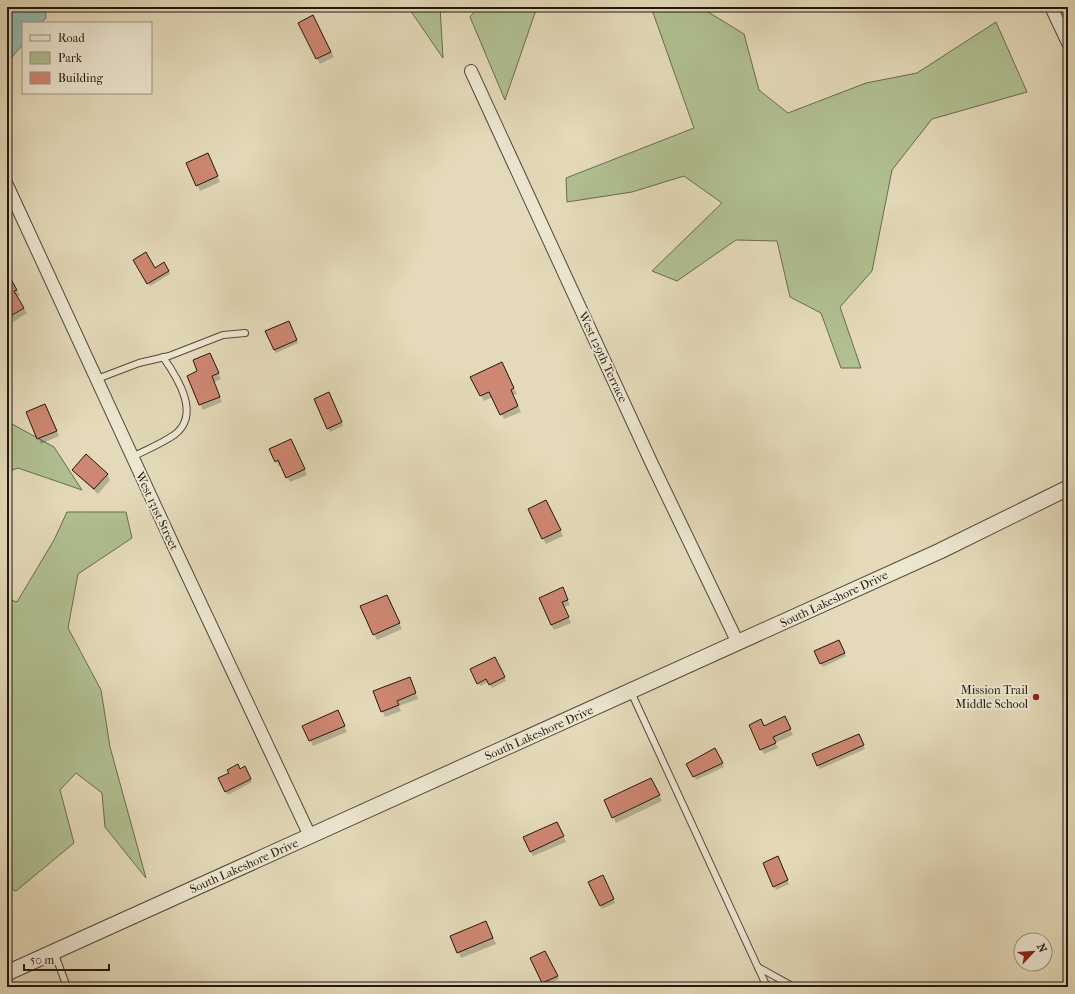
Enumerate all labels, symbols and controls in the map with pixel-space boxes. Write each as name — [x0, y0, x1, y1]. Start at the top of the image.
legend — [22, 22, 152, 94]
text: Road — [58, 31, 85, 45]
text: Park — [58, 51, 83, 65]
text: Building — [58, 71, 103, 85]
street label: West 129th Terrace — [575, 308, 630, 405]
street label: West 131st Street — [132, 469, 182, 553]
street label: South Lakeshore Drive — [778, 568, 890, 630]
place label: Mission Trail Middle School — [955, 683, 1029, 711]
marker: Mission Trail Middle School — [1031, 692, 1041, 702]
street label: South Lakeshore Drive — [483, 703, 595, 763]
street label: South Lakeshore Drive — [188, 836, 300, 896]
north arrow — [1013, 932, 1053, 972]
text: N — [1034, 941, 1050, 955]
scale bar — [24, 946, 109, 972]
text: 50 m — [30, 953, 54, 967]

